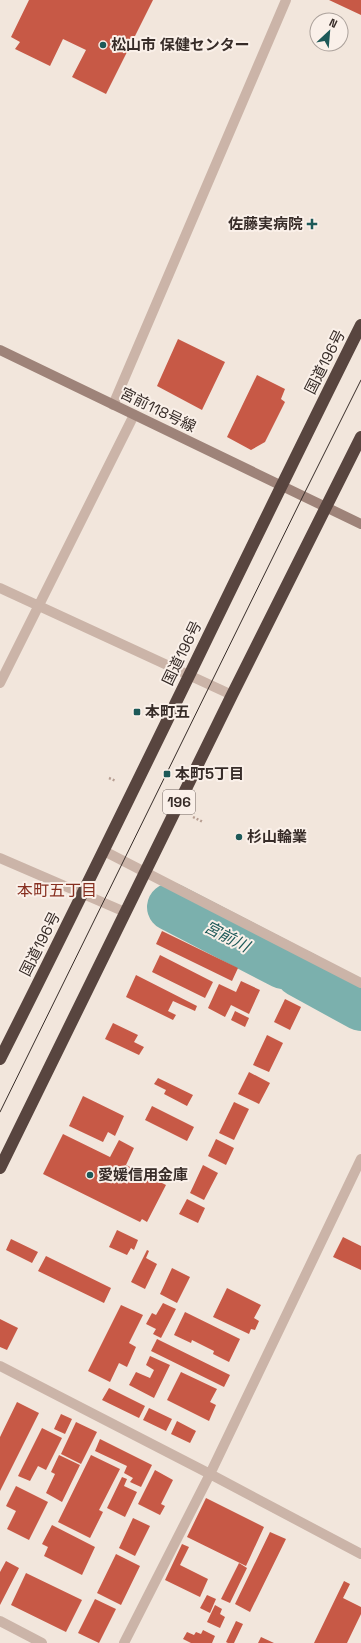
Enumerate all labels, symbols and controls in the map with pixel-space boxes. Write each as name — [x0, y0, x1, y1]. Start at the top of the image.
north arrow — [309, 12, 349, 52]
text: N — [327, 15, 340, 31]
place label: 松山市 保健センター — [111, 35, 250, 54]
marker: 松山市 保健センター — [98, 40, 108, 50]
place label: 佐藤実病院 — [228, 214, 303, 233]
marker: 佐藤実病院 — [306, 218, 318, 230]
street label: 国道196号 — [300, 326, 349, 397]
street label: 宮前118号線 — [117, 383, 199, 436]
street label: 国道196号 — [158, 617, 205, 688]
place label: 本町五 — [145, 702, 190, 721]
marker: 本町五 — [132, 707, 142, 717]
place label: 本町5丁目 — [175, 764, 244, 783]
marker: 本町5丁目 — [162, 769, 172, 779]
road number: 196 — [163, 790, 195, 814]
place label: 杉山輪業 — [247, 827, 307, 846]
marker: 杉山輪業 — [234, 832, 244, 842]
district label: 本町五丁目 — [17, 880, 97, 901]
street label: 国道196号 — [15, 908, 64, 979]
water label: 宮前川 — [201, 916, 255, 958]
place label: 愛媛信用金庫 — [98, 1165, 188, 1184]
marker: 愛媛信用金庫 — [85, 1170, 95, 1180]

